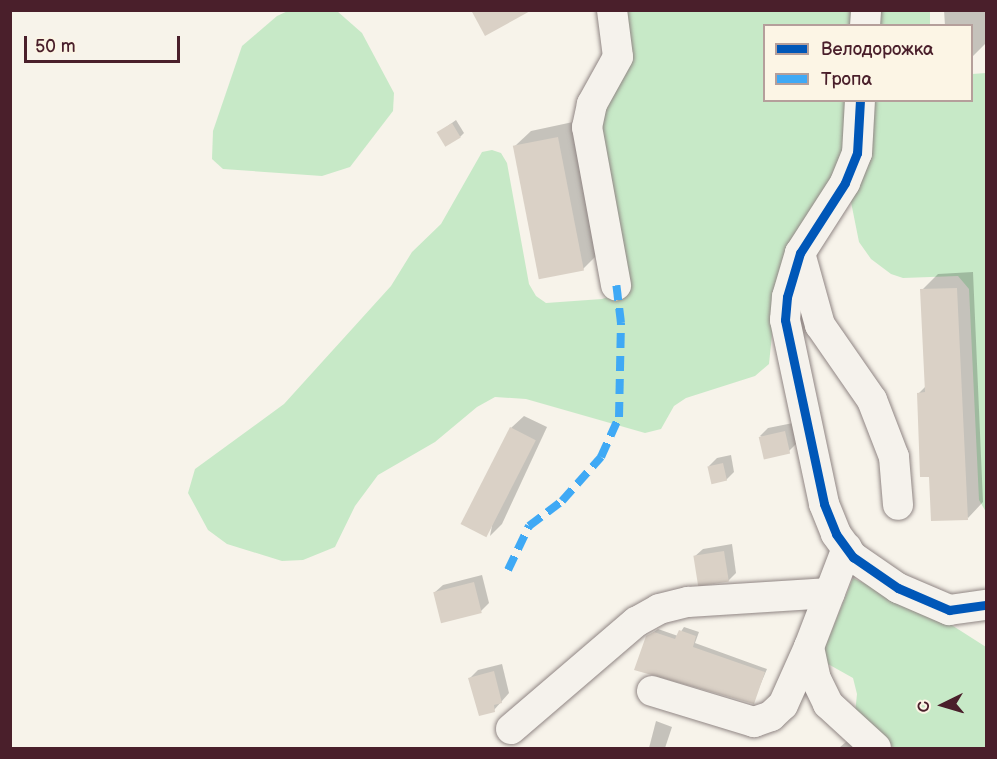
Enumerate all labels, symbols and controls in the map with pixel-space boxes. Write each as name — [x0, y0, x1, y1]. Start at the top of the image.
scale bar — [27, 24, 183, 62]
legend — [763, 24, 973, 102]
text: 50 m — [35, 36, 76, 57]
text: Велодорожка — [821, 39, 934, 60]
text: Тропа — [821, 69, 872, 90]
north arrow — [913, 675, 973, 735]
text: С — [915, 700, 935, 713]

